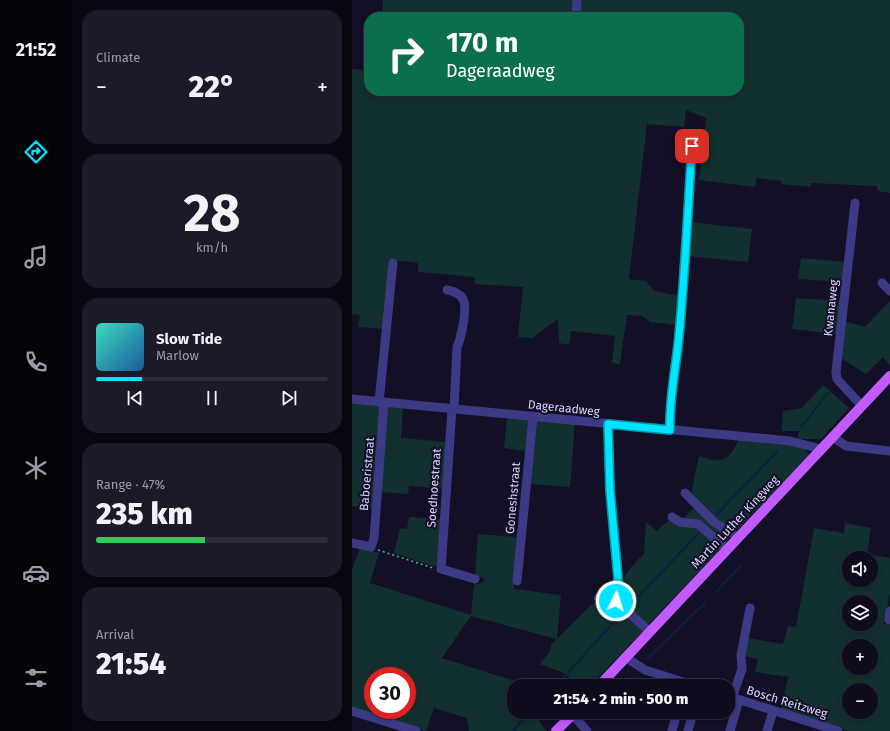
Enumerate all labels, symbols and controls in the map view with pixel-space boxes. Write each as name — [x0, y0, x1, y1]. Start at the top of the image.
text: 170 m — [446, 26, 518, 59]
icon: right — [380, 28, 432, 80]
text: 21:52 — [16, 39, 56, 61]
text: Climate — [96, 50, 140, 65]
text: Dageraadweg — [446, 60, 555, 82]
text: 22° — [189, 69, 236, 105]
text: − — [96, 74, 107, 101]
text: + — [317, 74, 328, 101]
pin — [675, 129, 709, 163]
icon: arrive — [681, 135, 703, 157]
icon: directions — [22, 138, 50, 166]
text: 28 — [183, 182, 241, 245]
text: km/h — [196, 240, 228, 255]
icon: music — [22, 243, 50, 271]
street label: Kwanaweg — [821, 278, 841, 337]
text: Slow Tide — [156, 330, 222, 348]
icon: phone — [22, 348, 50, 376]
text: Marlow — [156, 348, 199, 363]
icon: previous — [124, 387, 146, 409]
icon: pause — [201, 387, 223, 409]
icon: next — [278, 387, 300, 409]
street label: Dageraadweg — [527, 397, 601, 419]
street label: Baboeristraat — [357, 436, 377, 511]
street label: Soedhoestraat — [424, 447, 444, 528]
icon: climate — [22, 454, 50, 482]
street label: Goneshstraat — [503, 461, 523, 535]
street label: Martin Luther Kingweg — [688, 472, 782, 571]
text: Range · 47% — [96, 477, 165, 492]
text: 235 km — [96, 496, 193, 532]
map controls — [842, 551, 878, 719]
button: sound — [842, 551, 878, 587]
icon: car — [22, 559, 50, 587]
position arrow — [595, 580, 637, 622]
button: layers — [842, 595, 878, 631]
text: Arrival — [96, 627, 134, 642]
button: + — [842, 639, 878, 675]
text: 21:54 — [96, 646, 166, 682]
icon: filters — [22, 664, 50, 692]
speed limit sign: 30 — [364, 667, 416, 719]
street label: Bosch Reitzweg — [745, 683, 830, 721]
button: − — [842, 683, 878, 719]
text: 21:54 · 2 min · 500 m — [554, 690, 688, 708]

